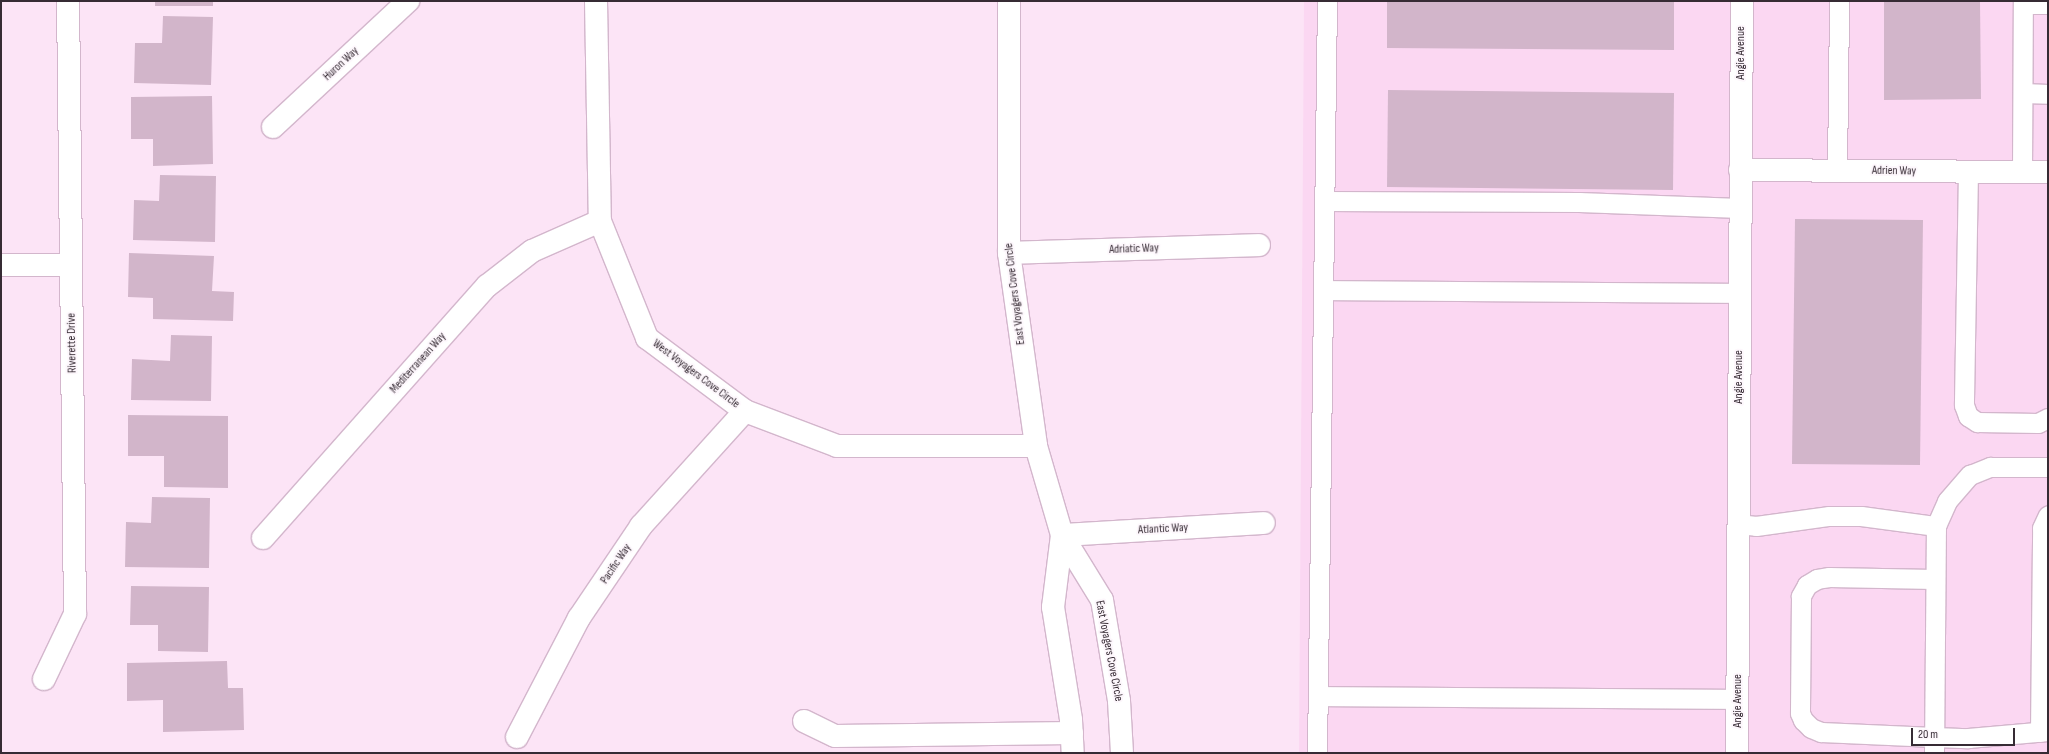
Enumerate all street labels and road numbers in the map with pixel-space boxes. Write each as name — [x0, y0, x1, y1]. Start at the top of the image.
street label: Angie Avenue — [1734, 26, 1748, 80]
street label: Huron Way — [320, 44, 362, 84]
street label: Adrien Way — [1872, 163, 1916, 179]
street label: Adriatic Way — [1109, 241, 1159, 257]
street label: East Voyagers Cove Circle — [1002, 242, 1028, 346]
street label: Riverette Drive — [64, 313, 80, 373]
street label: Mediterranean Way — [387, 330, 449, 396]
street label: West Voyagers Cove Circle — [650, 337, 742, 411]
street label: Angie Avenue — [1732, 350, 1746, 404]
street label: Atlantic Way — [1138, 520, 1188, 538]
street label: Pacific Way — [597, 541, 635, 587]
street label: East Voyagers Cove Circle — [1092, 599, 1126, 703]
street label: Angie Avenue — [1731, 674, 1745, 728]

